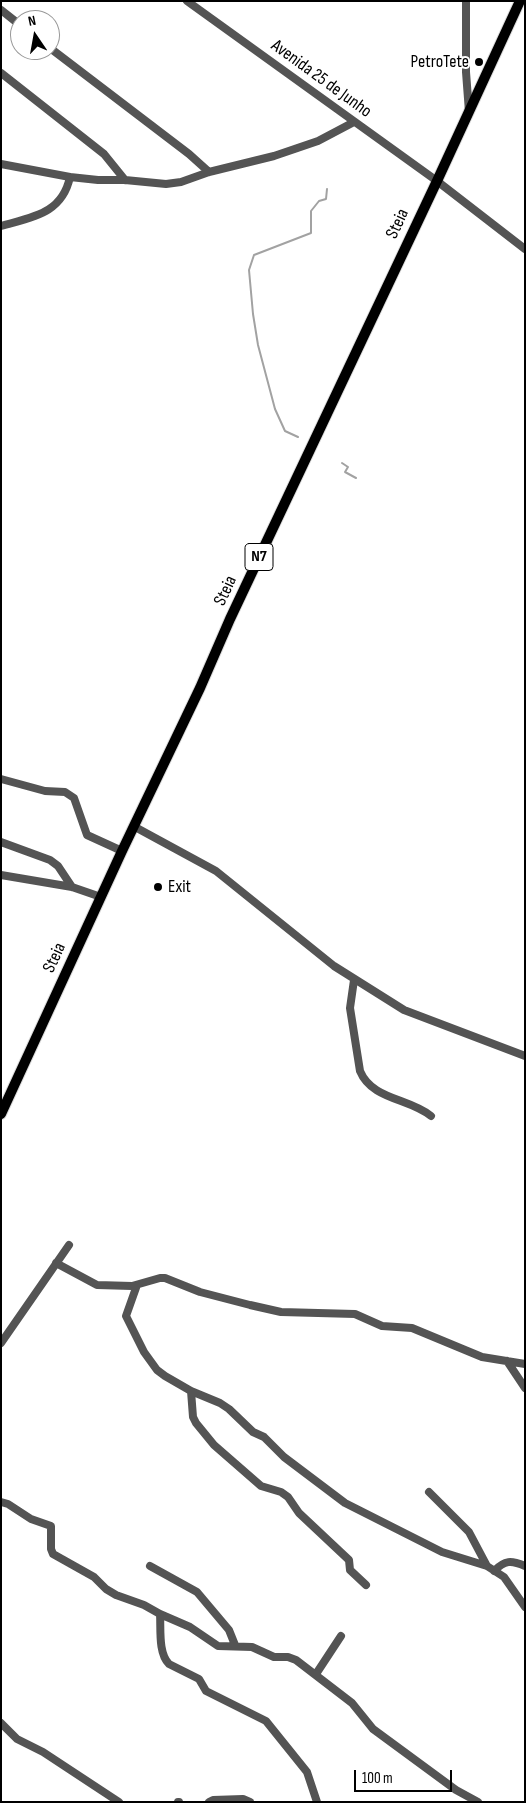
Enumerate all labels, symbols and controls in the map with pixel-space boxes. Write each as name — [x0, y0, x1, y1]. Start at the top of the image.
north arrow — [10, 10, 60, 60]
text: N — [27, 12, 37, 30]
street label: Avenida 25 de Junho — [266, 35, 376, 123]
place label: PetroTete — [411, 51, 469, 73]
marker: PetroTete — [473, 56, 485, 68]
street label: Steia — [382, 206, 414, 242]
road number: N7 — [245, 544, 273, 570]
street label: Steia — [210, 573, 242, 609]
place label: Exit — [168, 876, 191, 898]
marker: Exit — [152, 881, 164, 893]
street label: Steia — [39, 940, 71, 976]
scale bar — [356, 1760, 454, 1792]
text: 100 m — [362, 1769, 393, 1788]

